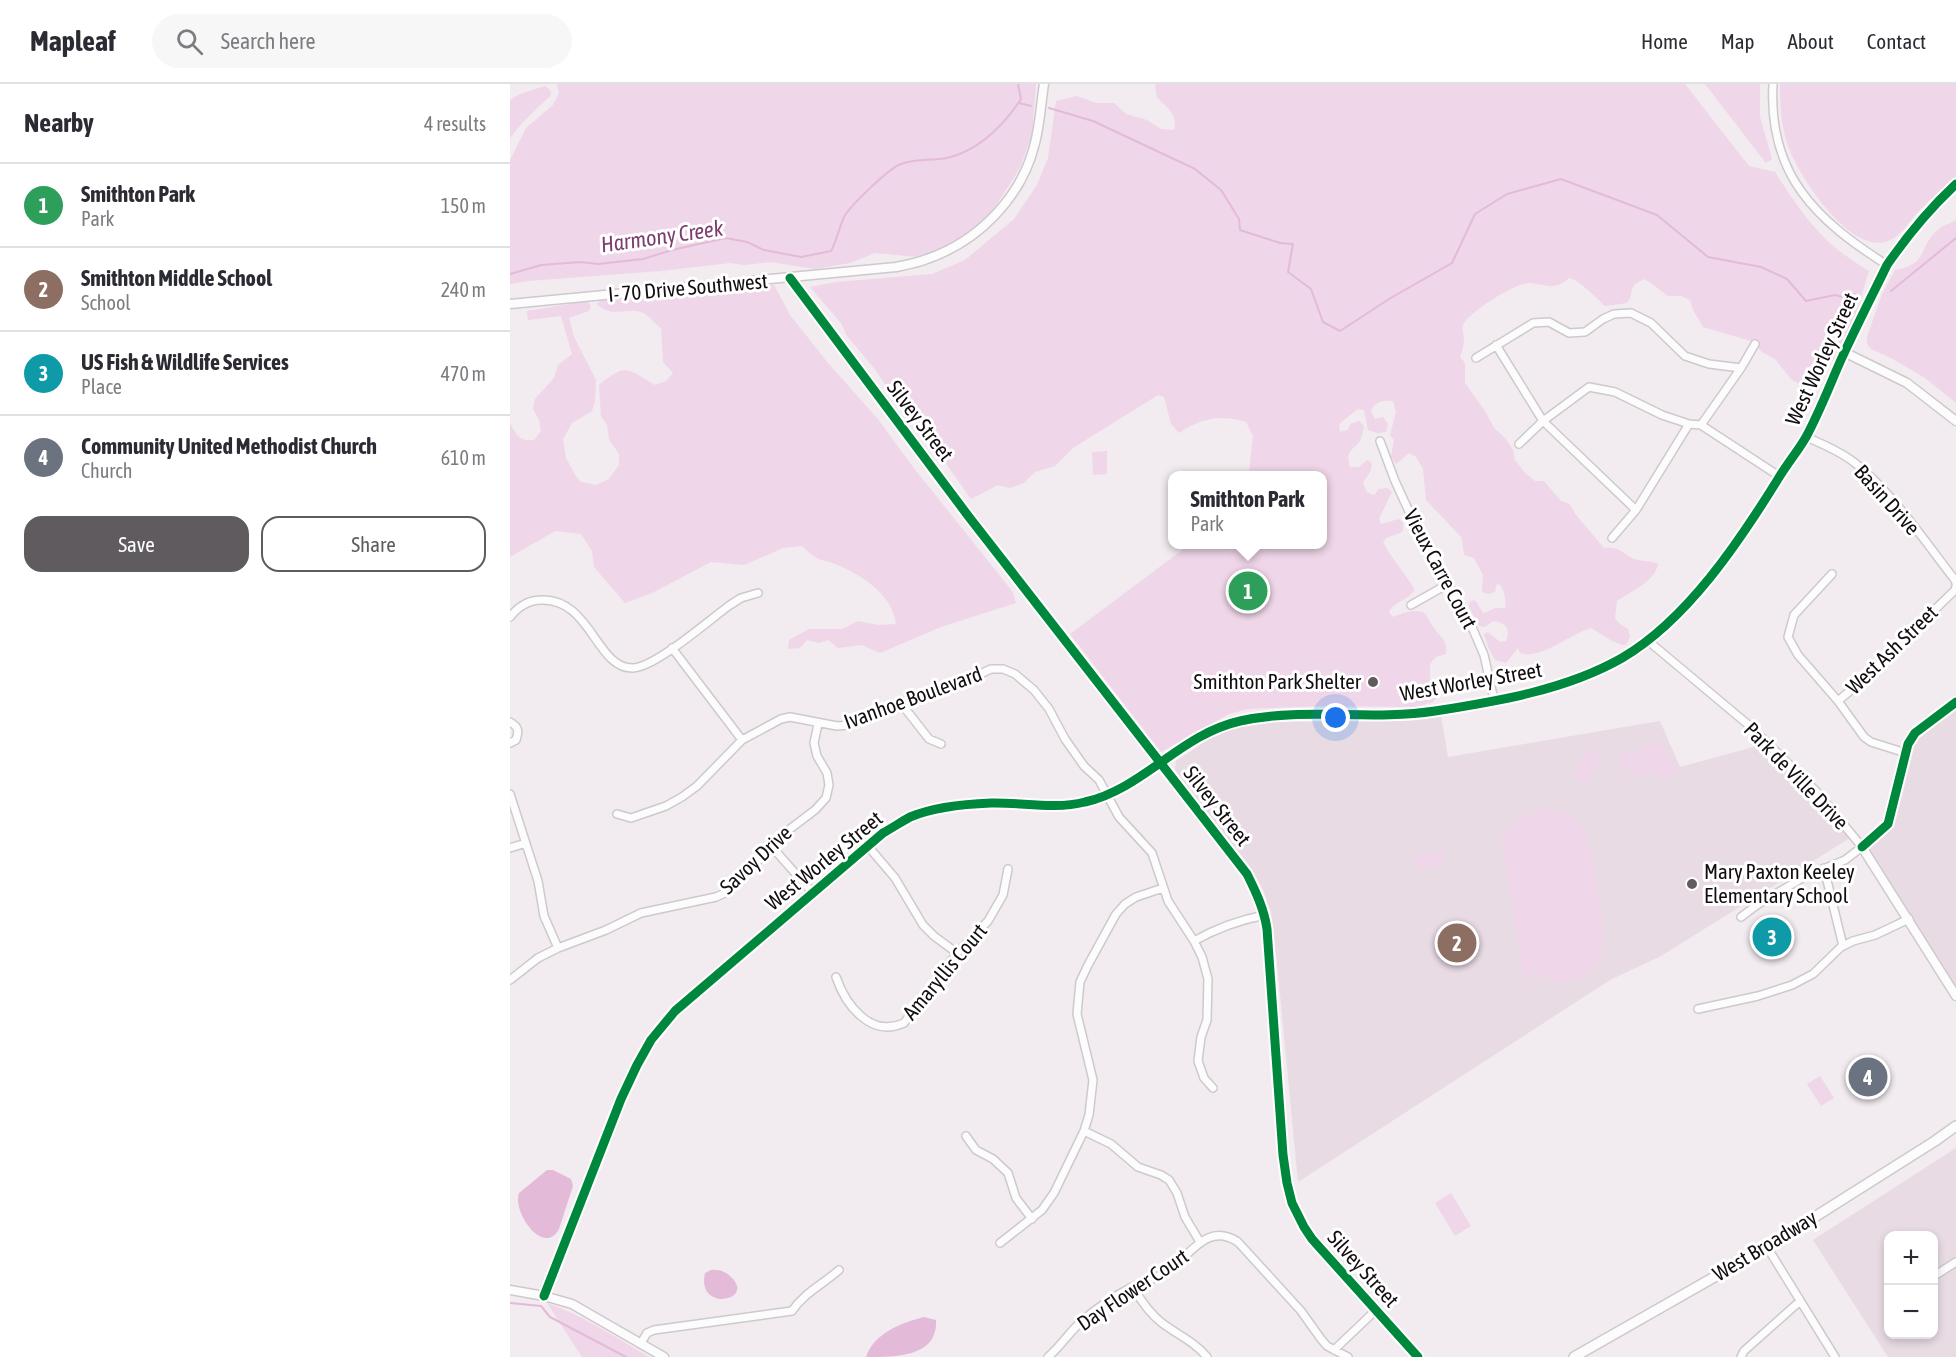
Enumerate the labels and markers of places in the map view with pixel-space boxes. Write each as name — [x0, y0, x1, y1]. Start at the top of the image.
pin: 1 — [1228, 568, 1268, 614]
place label: Smithton Park Shelter — [1194, 669, 1362, 693]
marker: Smithton Park Shelter — [1366, 675, 1380, 689]
place label: Mary Paxton Keeley Elementary School — [1704, 859, 1855, 907]
marker: Mary Paxton Keeley Elementary School — [1685, 877, 1699, 891]
pin: 3 — [1752, 914, 1792, 960]
pin: 2 — [1438, 920, 1476, 966]
pin: 4 — [1848, 1054, 1888, 1100]

